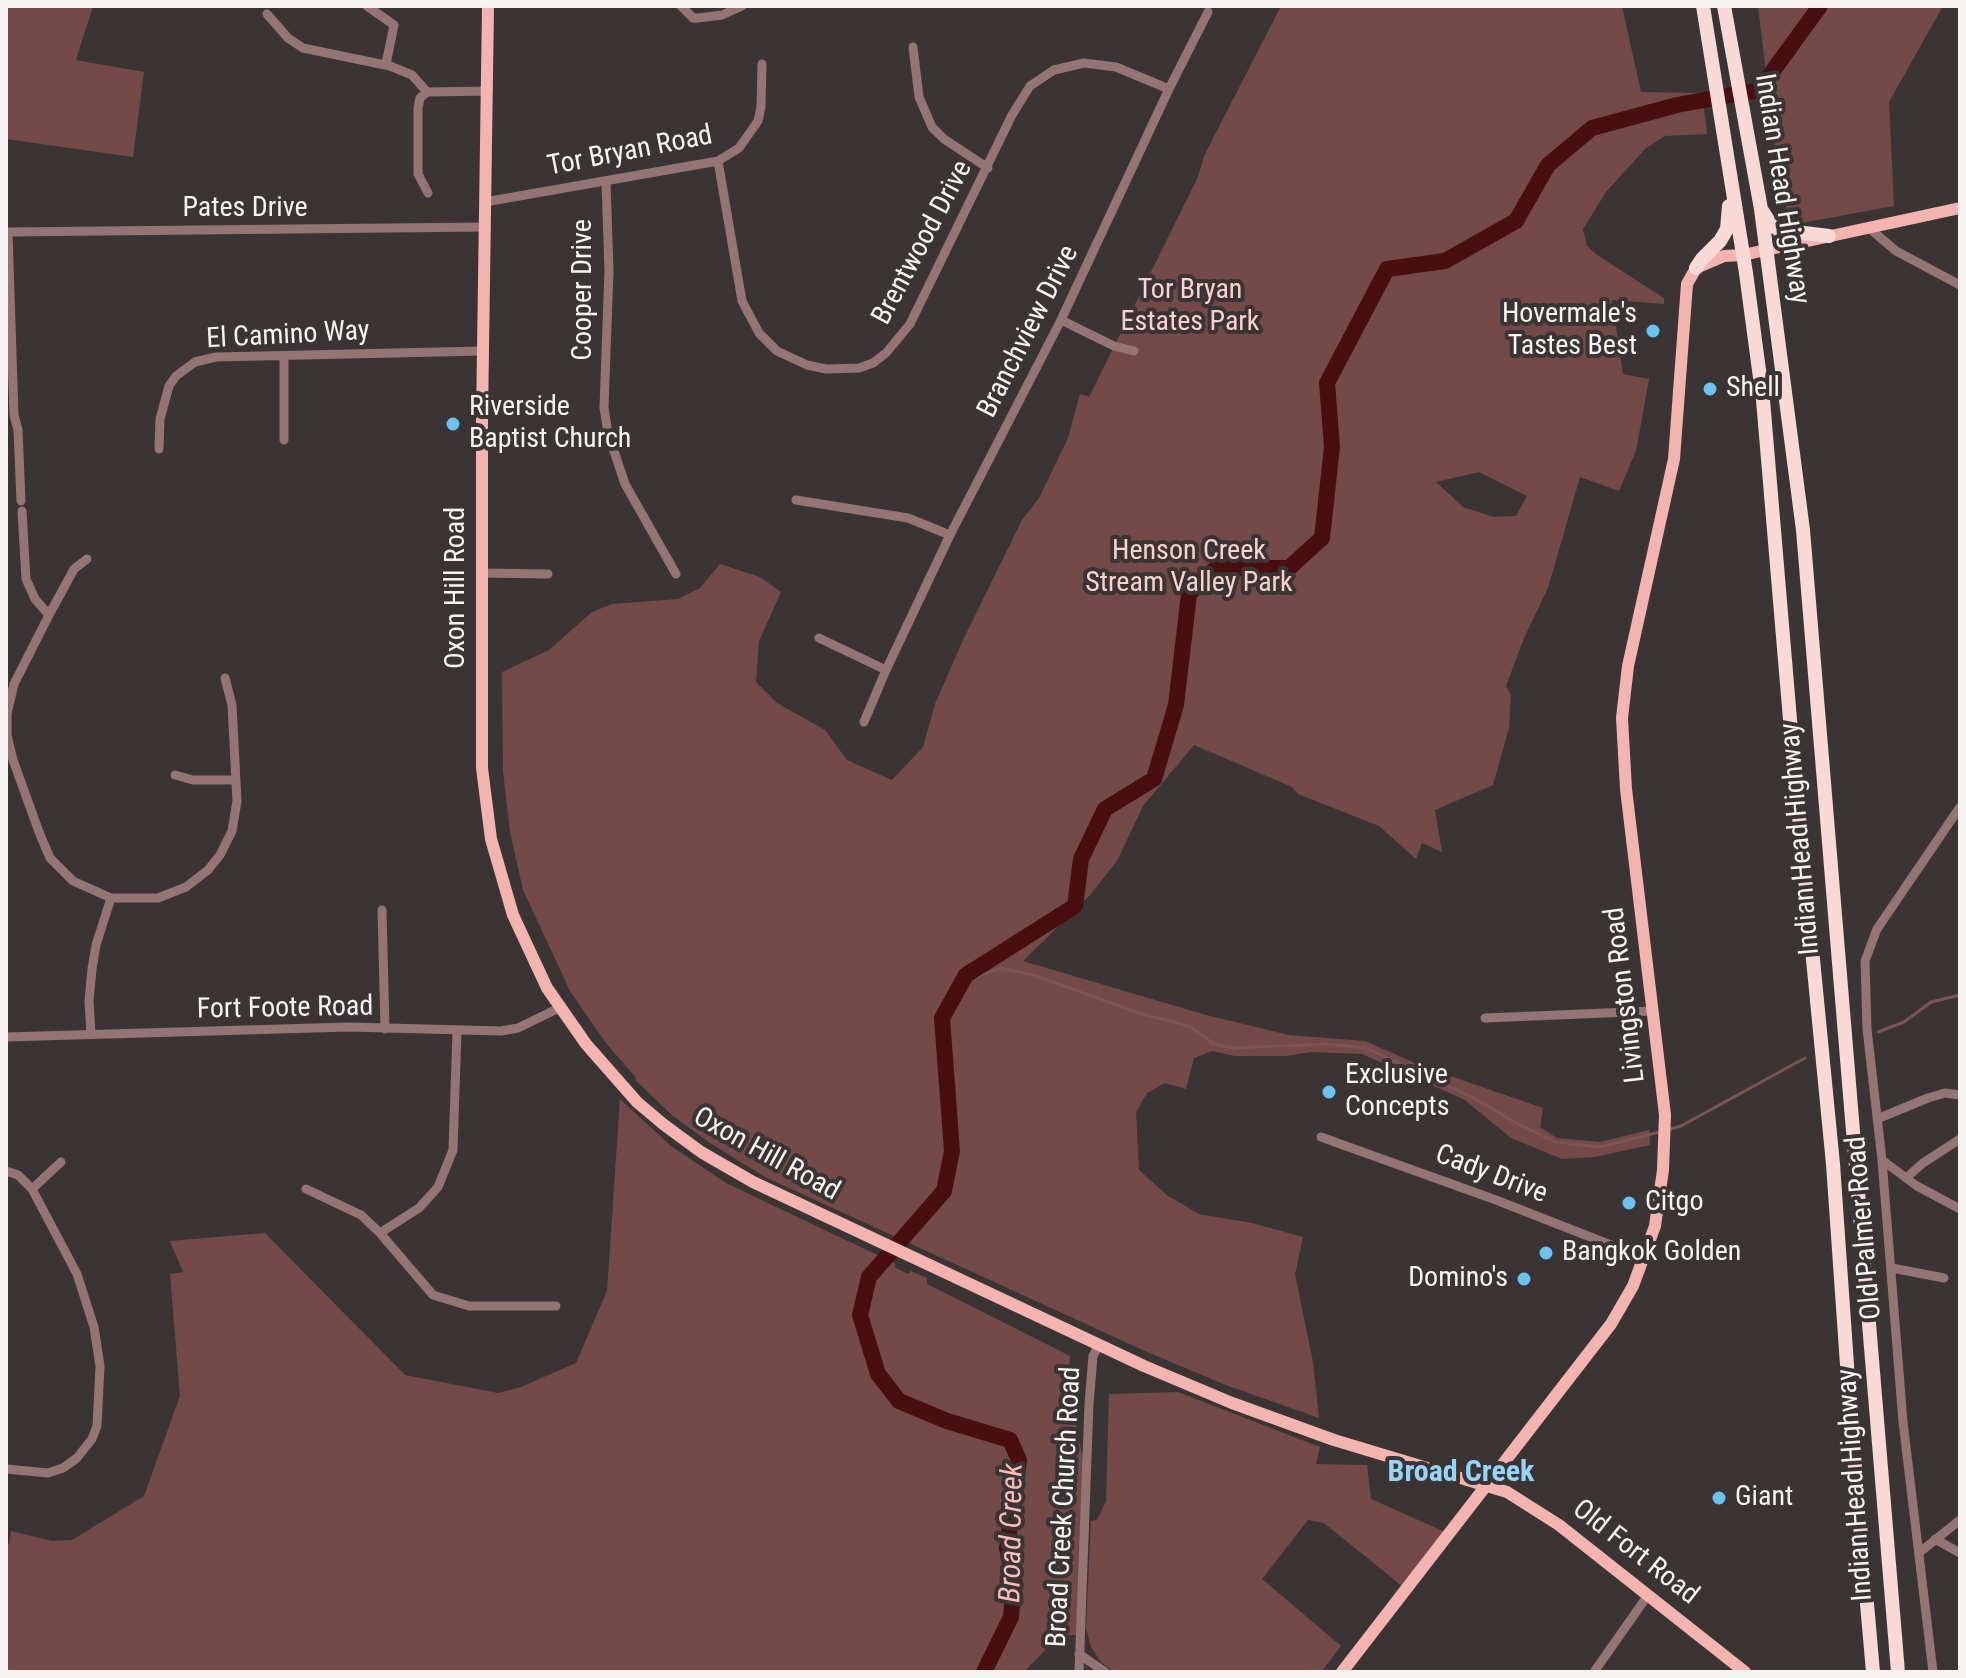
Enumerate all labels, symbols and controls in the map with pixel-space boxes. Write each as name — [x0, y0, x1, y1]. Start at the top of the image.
street label: Indian Head Highway — [1746, 71, 1816, 307]
street label: Tor Bryan Road — [545, 120, 715, 184]
street label: Brentwood Drive — [866, 155, 980, 331]
street label: Pates Drive — [182, 192, 308, 226]
street label: Cooper Drive — [567, 219, 601, 361]
street label: Branchview Drive — [971, 240, 1087, 424]
park label: Tor Bryan Estates Park — [1121, 274, 1259, 340]
place label: Hovermale's Tastes Best — [1502, 298, 1637, 364]
street label: El Camino Way — [206, 315, 370, 357]
marker: Hovermale's Tastes Best — [1644, 322, 1662, 340]
place label: Shell — [1726, 372, 1780, 406]
marker: Shell — [1701, 380, 1719, 398]
place label: Riverside Baptist Church — [469, 391, 631, 457]
marker: Riverside Baptist Church — [444, 415, 462, 433]
street label: Oxon Hill Road — [440, 507, 474, 669]
park label: Henson Creek Stream Valley Park — [1085, 535, 1293, 601]
street label: Indian Head Highway — [1774, 722, 1828, 956]
street label: Livingston Road — [1599, 905, 1653, 1085]
street label: Fort Foote Road — [196, 991, 374, 1027]
place label: Exclusive Concepts — [1345, 1059, 1449, 1125]
marker: Exclusive Concepts — [1320, 1083, 1338, 1101]
street label: Oxon Hill Road — [687, 1101, 845, 1209]
street label: Old Palmer Road — [1840, 1135, 1890, 1321]
street label: Cady Drive — [1430, 1138, 1552, 1212]
place label: Citgo — [1645, 1186, 1703, 1220]
marker: Citgo — [1620, 1194, 1638, 1212]
place label: Bangkok Golden — [1562, 1236, 1741, 1270]
marker: Bangkok Golden — [1537, 1244, 1555, 1262]
place label: Domino's — [1408, 1262, 1508, 1296]
marker: Domino's — [1515, 1270, 1533, 1288]
street label: Broad Creek Church Road — [1041, 1366, 1089, 1648]
street label: Indian Head Highway — [1831, 1368, 1881, 1602]
district label: Broad Creek — [1388, 1455, 1534, 1491]
water label: Broad Creek — [994, 1463, 1032, 1603]
place label: Giant — [1735, 1481, 1793, 1515]
marker: Giant — [1710, 1489, 1728, 1507]
street label: Old Fort Road — [1565, 1493, 1705, 1613]

